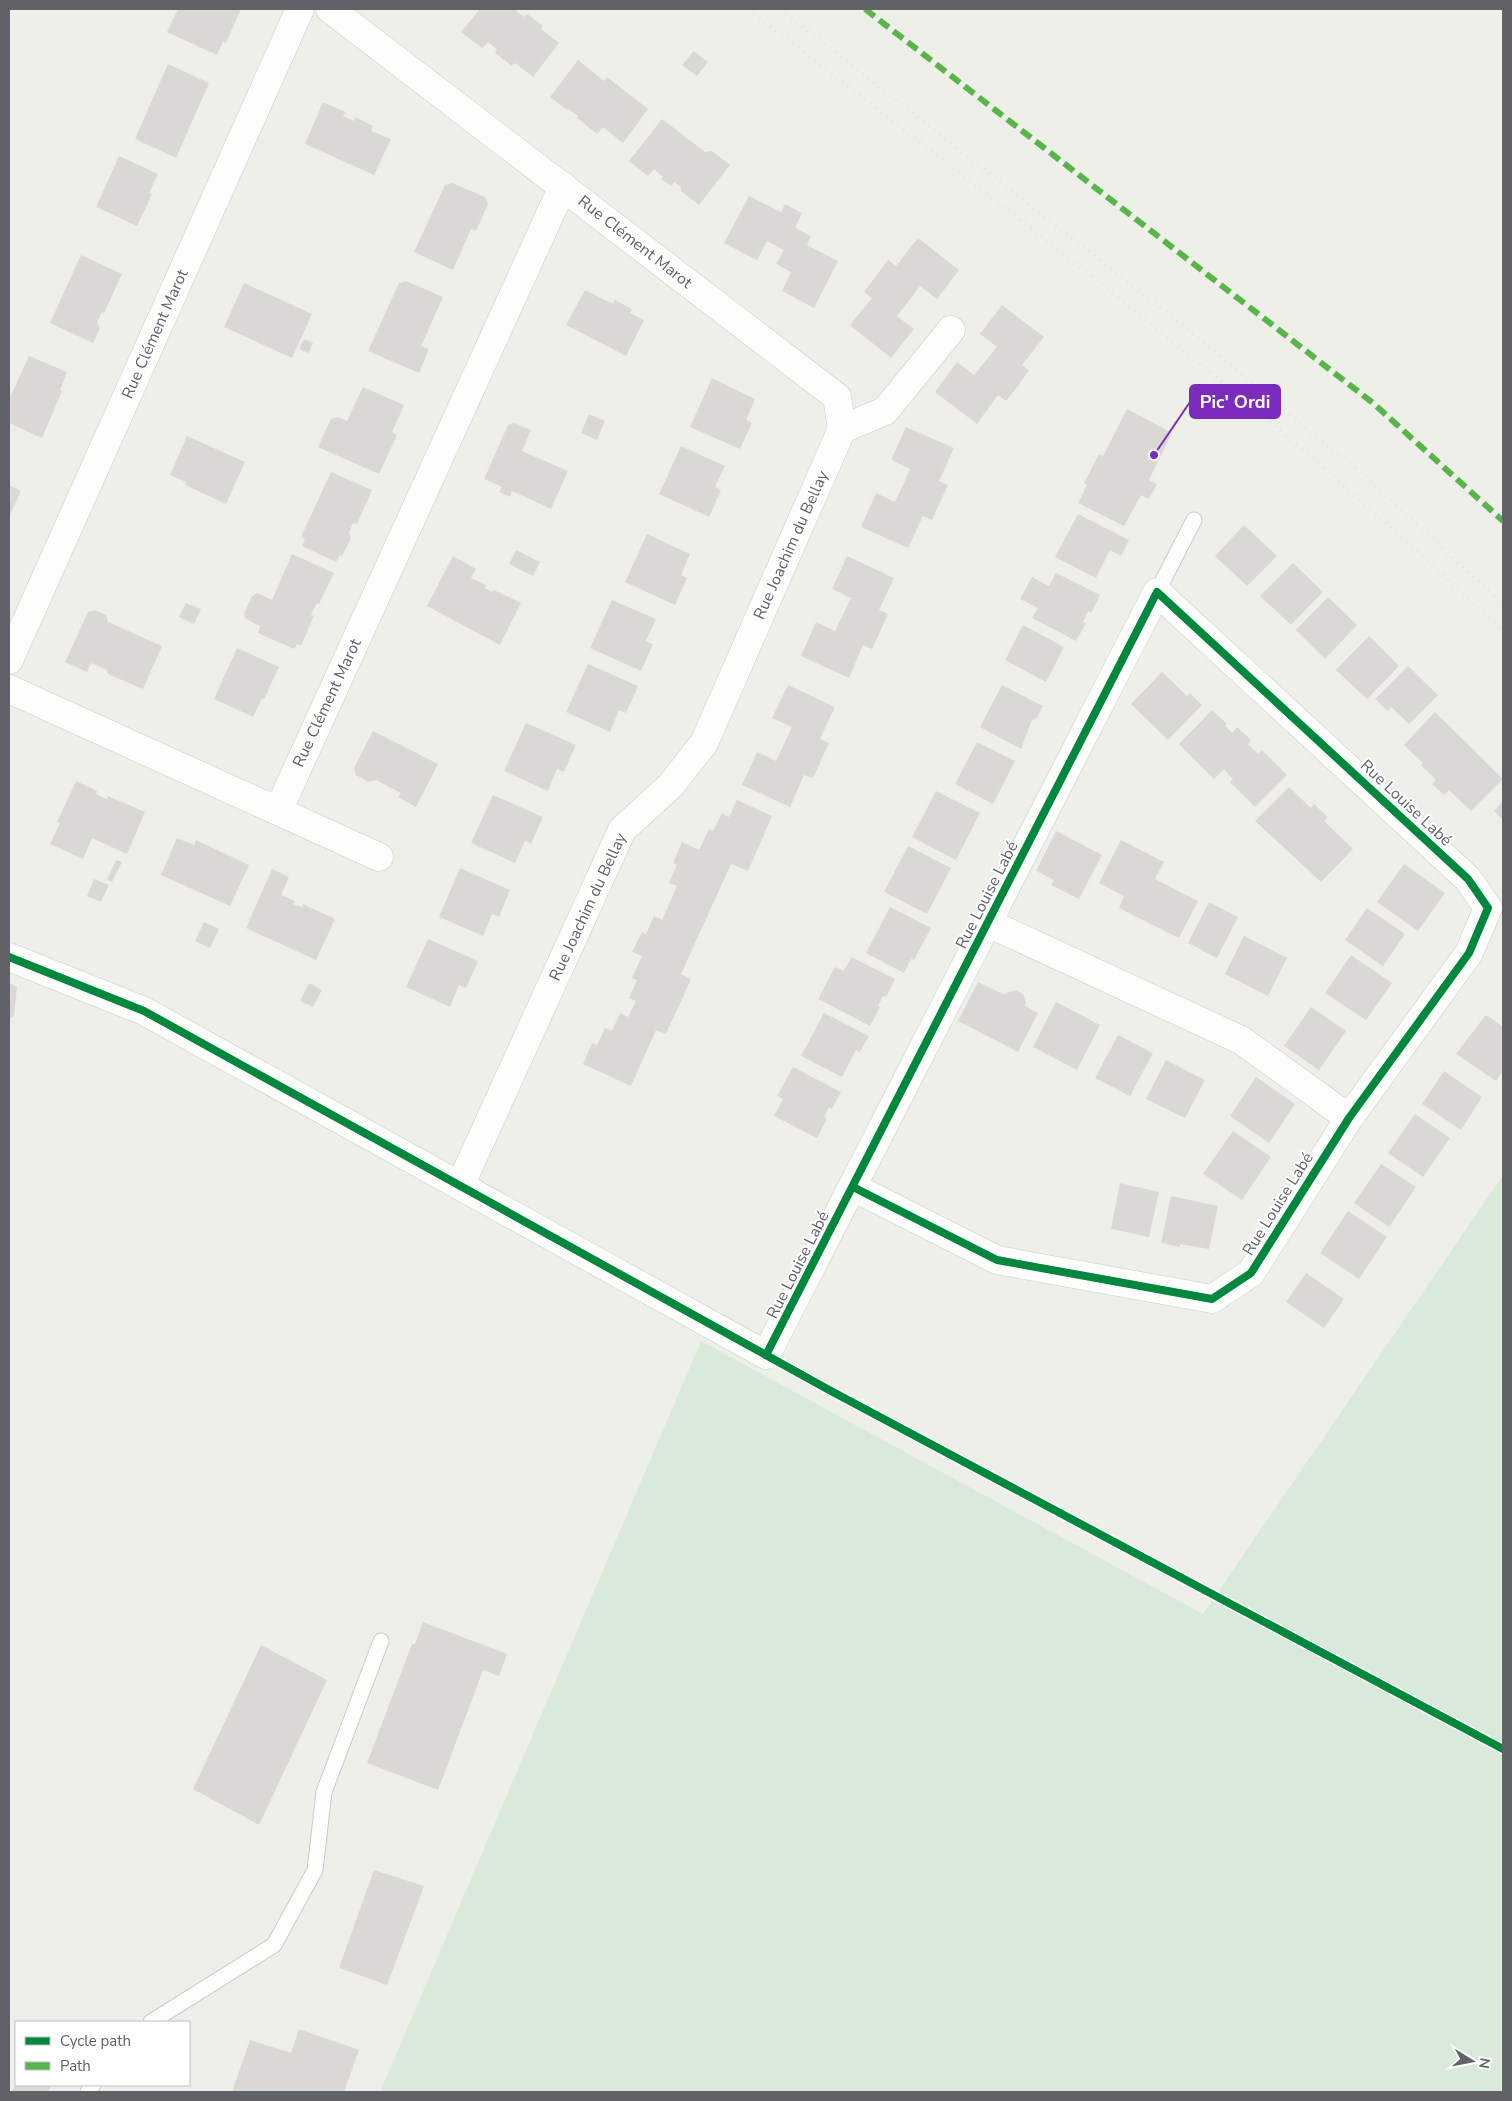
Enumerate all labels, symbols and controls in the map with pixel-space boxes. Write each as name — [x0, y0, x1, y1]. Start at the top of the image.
street label: Rue Clément Marot — [573, 190, 697, 294]
street label: Rue Clément Marot — [117, 265, 194, 402]
callout: Pic' Ordi — [1190, 385, 1280, 418]
text: Pic' Ordi — [1200, 390, 1270, 414]
street label: Rue Joachim du Bellay — [748, 466, 834, 623]
street label: Rue Clément Marot — [288, 635, 367, 771]
street label: Rue Louise Labé — [1355, 755, 1457, 851]
street label: Rue Joachim du Bellay — [544, 829, 632, 984]
street label: Rue Louise Labé — [950, 838, 1024, 952]
street label: Rue Louise Labé — [1237, 1148, 1319, 1260]
street label: Rue Louise Labé — [761, 1208, 835, 1322]
legend — [15, 2021, 190, 2086]
text: Cycle path — [60, 2031, 131, 2051]
north arrow — [1447, 2036, 1497, 2086]
text: Path — [60, 2056, 91, 2076]
text: N — [1474, 2056, 1495, 2070]

